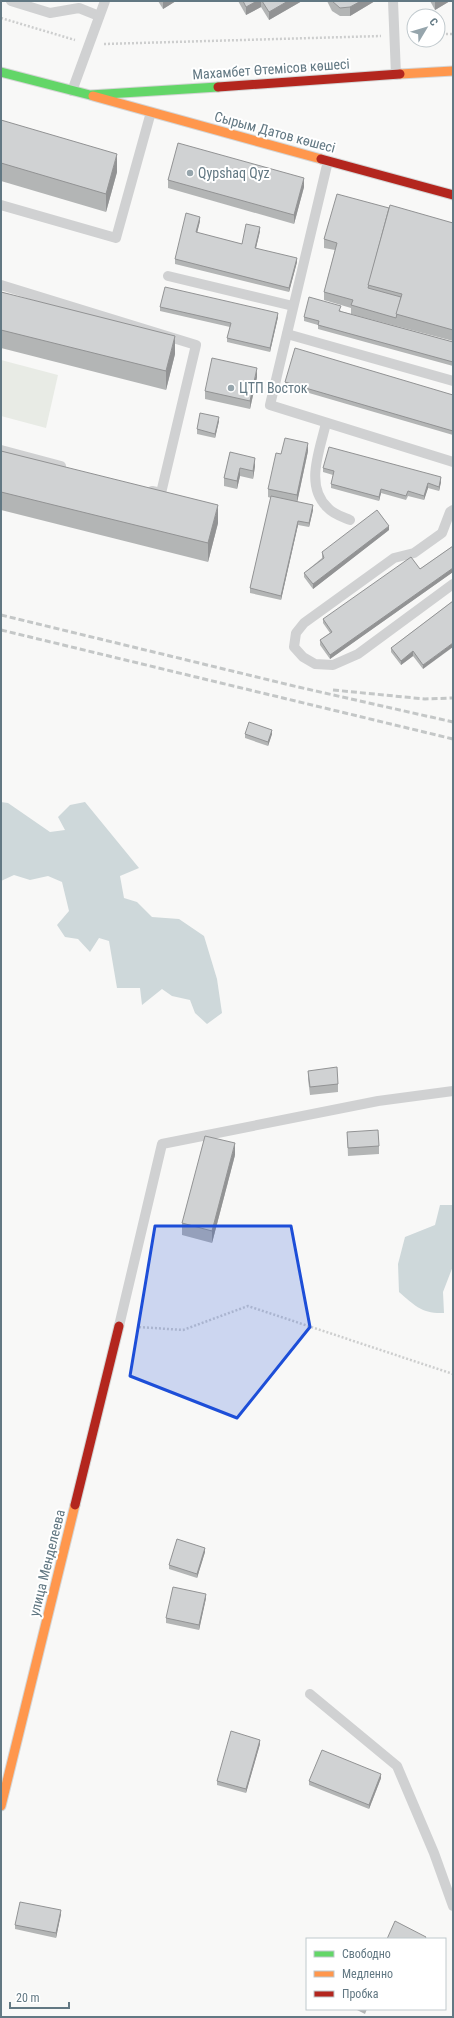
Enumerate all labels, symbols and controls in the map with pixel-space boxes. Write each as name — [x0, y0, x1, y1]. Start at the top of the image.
north arrow — [406, 8, 446, 48]
text: С — [426, 16, 441, 29]
street label: Махамбет Өтемісов көшесі — [192, 56, 350, 82]
street label: Сырым Датов көшесі — [213, 108, 337, 156]
place label: Qypshaq Qyz — [198, 165, 270, 181]
marker: Qypshaq Qyz — [185, 168, 195, 178]
place label: ЦТП Восток — [239, 380, 308, 396]
marker: ЦТП Восток — [226, 383, 236, 393]
street label: улица Менделеева — [26, 1508, 68, 1618]
legend — [306, 1938, 446, 2010]
text: Свободно — [342, 1947, 391, 1961]
text: Медленно — [342, 1967, 393, 1981]
scale bar — [10, 1984, 69, 2010]
text: Пробка — [342, 1987, 379, 2001]
text: 20 m — [16, 1991, 40, 2005]

